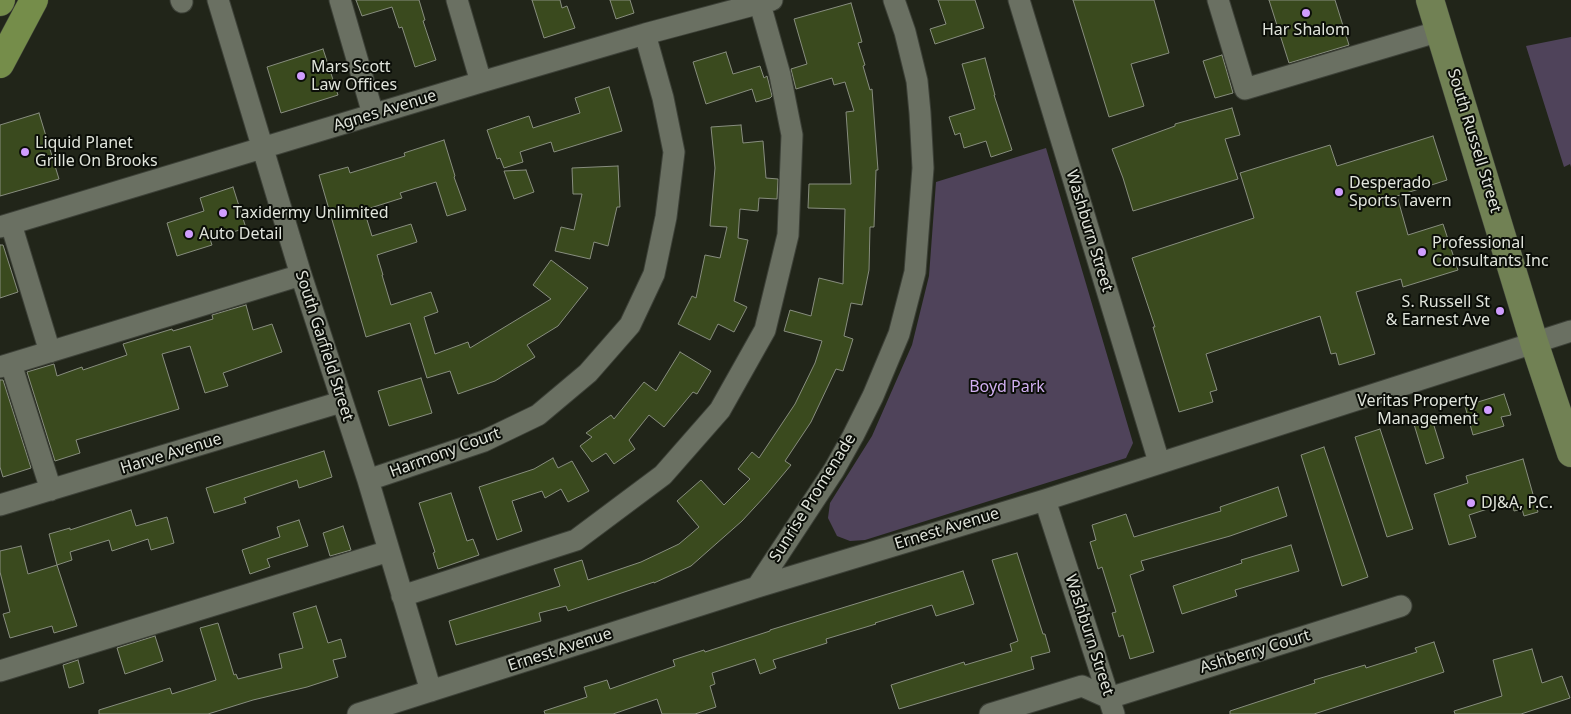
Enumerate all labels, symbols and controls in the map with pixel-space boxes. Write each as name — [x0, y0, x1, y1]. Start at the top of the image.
marker: Har Shalom — [1300, 7, 1312, 19]
place label: Har Shalom — [1262, 20, 1350, 40]
place label: Mars Scott Law Offices — [311, 57, 397, 95]
street label: South Russell Street — [1443, 67, 1505, 215]
marker: Mars Scott Law Offices — [295, 70, 307, 82]
street label: Agnes Avenue — [331, 86, 439, 136]
place label: Liquid Planet Grille On Brooks — [35, 133, 158, 171]
marker: Liquid Planet Grille On Brooks — [19, 146, 31, 158]
street label: Washburn Street — [1061, 168, 1117, 294]
place label: Desperado Sports Tavern — [1349, 173, 1452, 211]
marker: Desperado Sports Tavern — [1333, 186, 1345, 198]
place label: Taxidermy Unlimited — [233, 203, 389, 223]
marker: Taxidermy Unlimited — [217, 207, 229, 219]
place label: Auto Detail — [199, 224, 282, 244]
marker: Auto Detail — [183, 228, 195, 240]
place label: Professional Consultants Inc — [1432, 233, 1549, 271]
marker: Professional Consultants Inc — [1416, 246, 1428, 258]
street label: South Garfield Street — [291, 268, 357, 424]
place label: S. Russell St & Earnest Ave — [1386, 292, 1490, 330]
marker: S. Russell St & Earnest Ave — [1494, 305, 1506, 317]
park label: Boyd Park — [969, 377, 1045, 397]
place label: Veritas Property Management — [1357, 391, 1478, 429]
marker: Veritas Property Management — [1482, 404, 1494, 416]
street label: Harmony Court — [387, 424, 503, 482]
street label: Harve Avenue — [118, 429, 224, 479]
street label: Sunrise Promenade — [766, 430, 860, 566]
place label: DJ&A, P.C. — [1481, 493, 1553, 513]
marker: DJ&A, P.C. — [1465, 497, 1477, 509]
street label: Ernest Avenue — [892, 504, 1002, 554]
street label: Washburn Street — [1060, 572, 1118, 698]
street label: Ernest Avenue — [506, 624, 614, 676]
street label: Ashberry Court — [1198, 626, 1312, 678]

